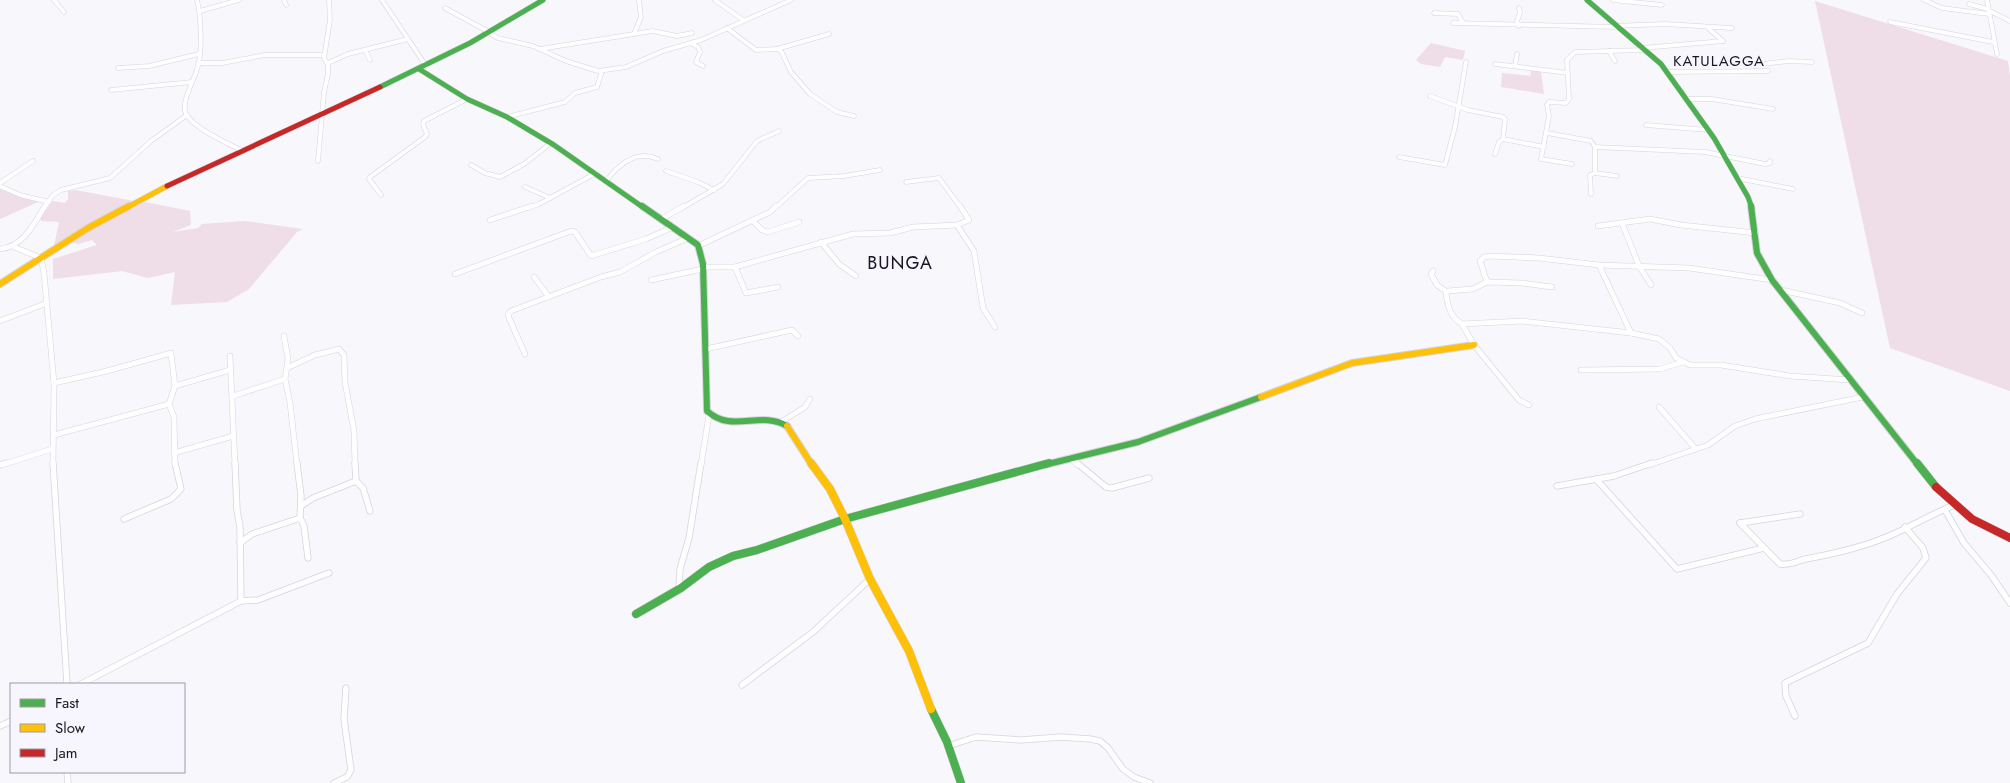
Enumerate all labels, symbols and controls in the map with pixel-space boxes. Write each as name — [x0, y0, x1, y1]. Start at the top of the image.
district label: KATULAGGA — [1673, 50, 1765, 72]
district label: BUNGA — [867, 250, 933, 276]
legend — [10, 683, 185, 773]
text: Fast — [55, 692, 79, 714]
text: Slow — [55, 717, 86, 739]
text: Jam — [53, 742, 78, 764]

